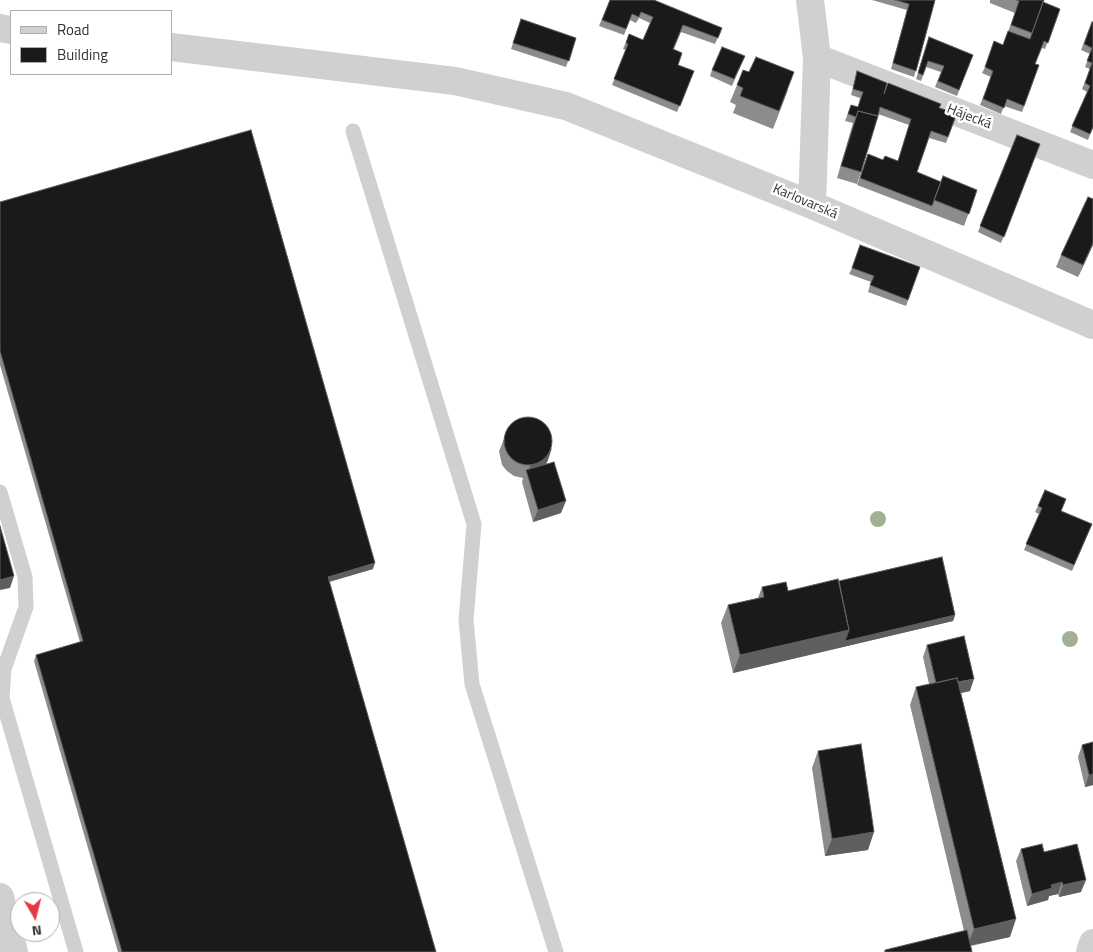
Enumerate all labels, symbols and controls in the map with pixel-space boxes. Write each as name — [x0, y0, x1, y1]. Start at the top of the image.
legend — [10, 10, 172, 75]
text: Road — [57, 18, 89, 41]
text: Building — [57, 43, 108, 66]
street label: Hájecká — [944, 101, 994, 133]
street label: Karlovarská — [770, 181, 840, 223]
north arrow — [10, 892, 60, 942]
text: N — [31, 920, 43, 942]

